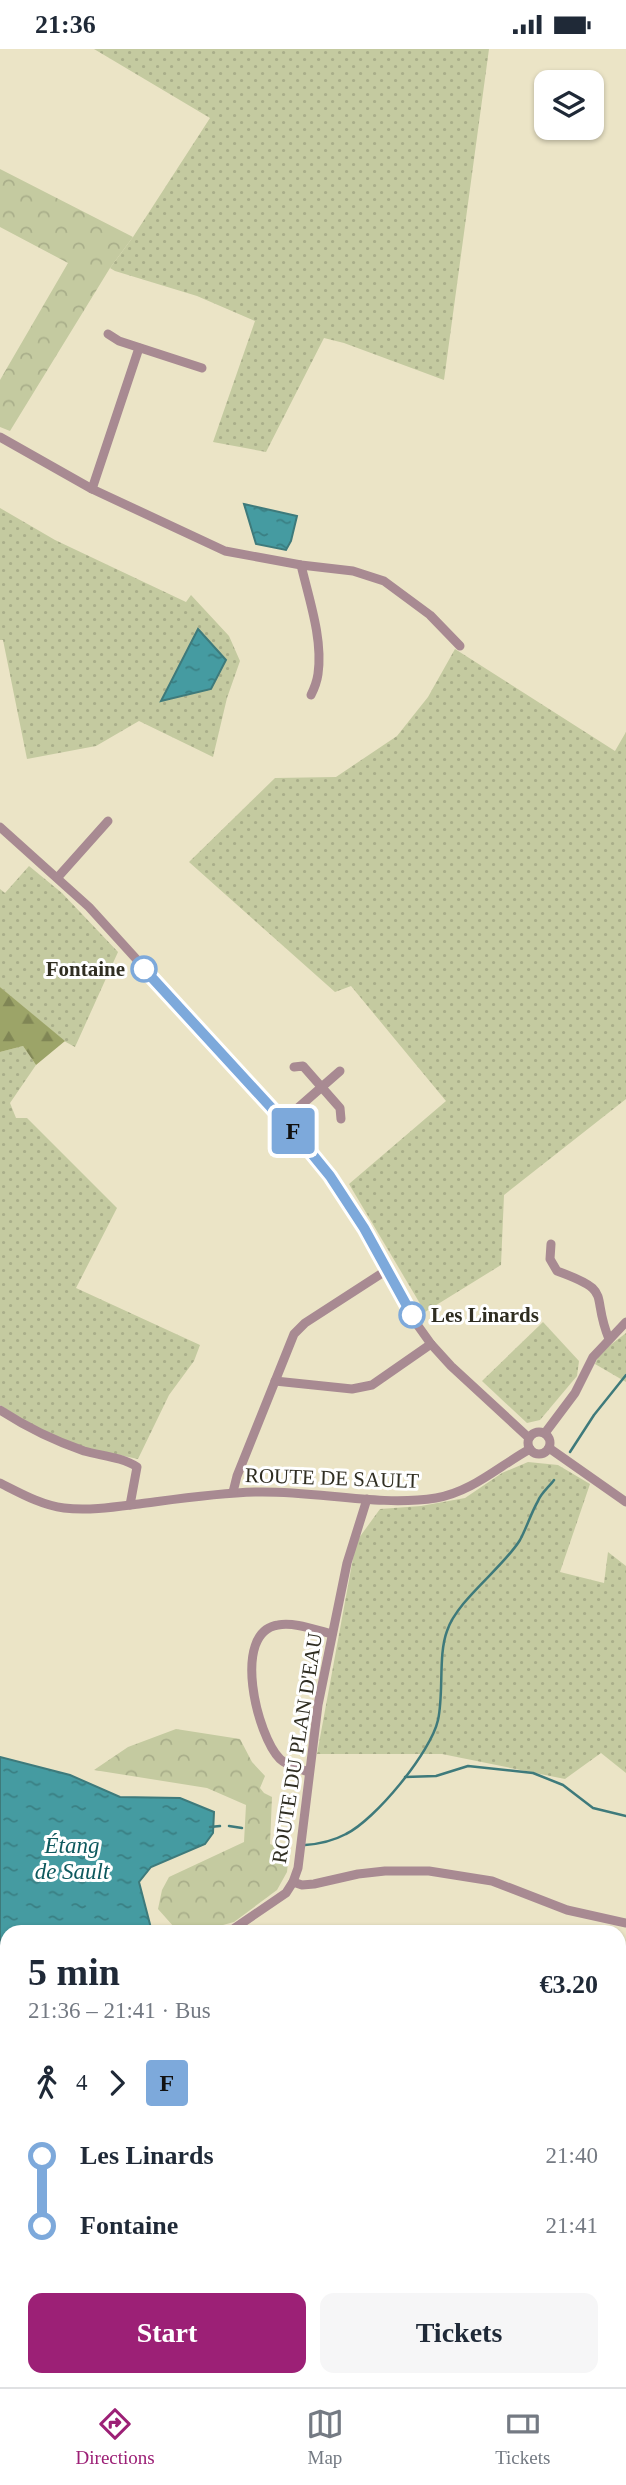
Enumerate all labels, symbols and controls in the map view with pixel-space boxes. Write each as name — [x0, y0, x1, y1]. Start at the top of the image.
text: 21:36 — [35, 10, 96, 39]
map controls — [534, 70, 604, 140]
button: layers — [534, 70, 604, 140]
marker: Fontaine — [131, 956, 157, 982]
place label: Fontaine — [46, 957, 125, 981]
line badge: F — [270, 1108, 316, 1154]
text: F — [286, 1118, 300, 1144]
marker: Les Linards — [399, 1302, 425, 1328]
place label: Les Linards — [431, 1303, 539, 1327]
street label: ROUTE DE SAULT — [245, 1463, 420, 1493]
street label: ROUTE DU PLAN D'EAU — [267, 1631, 327, 1865]
water label: Étang de Sault — [35, 1833, 110, 1884]
text: 5 min — [28, 1951, 120, 1993]
text: €3.20 — [540, 1970, 598, 1999]
text: 21:36 – 21:41 · Bus — [28, 1998, 211, 2023]
icon: walk — [28, 2064, 66, 2102]
icon: forward — [98, 2064, 136, 2102]
text: 4 — [76, 2070, 88, 2095]
text: F — [160, 2070, 174, 2096]
text: Les Linards — [80, 2141, 214, 2170]
text: 21:40 — [546, 2143, 598, 2168]
text: Fontaine — [80, 2211, 178, 2240]
text: 21:41 — [546, 2213, 598, 2238]
button: Start — [28, 2293, 306, 2373]
button: Tickets — [320, 2293, 598, 2373]
tab: Directions — [76, 2405, 155, 2469]
tab: Map — [306, 2405, 344, 2469]
tab: Tickets — [495, 2405, 550, 2469]

